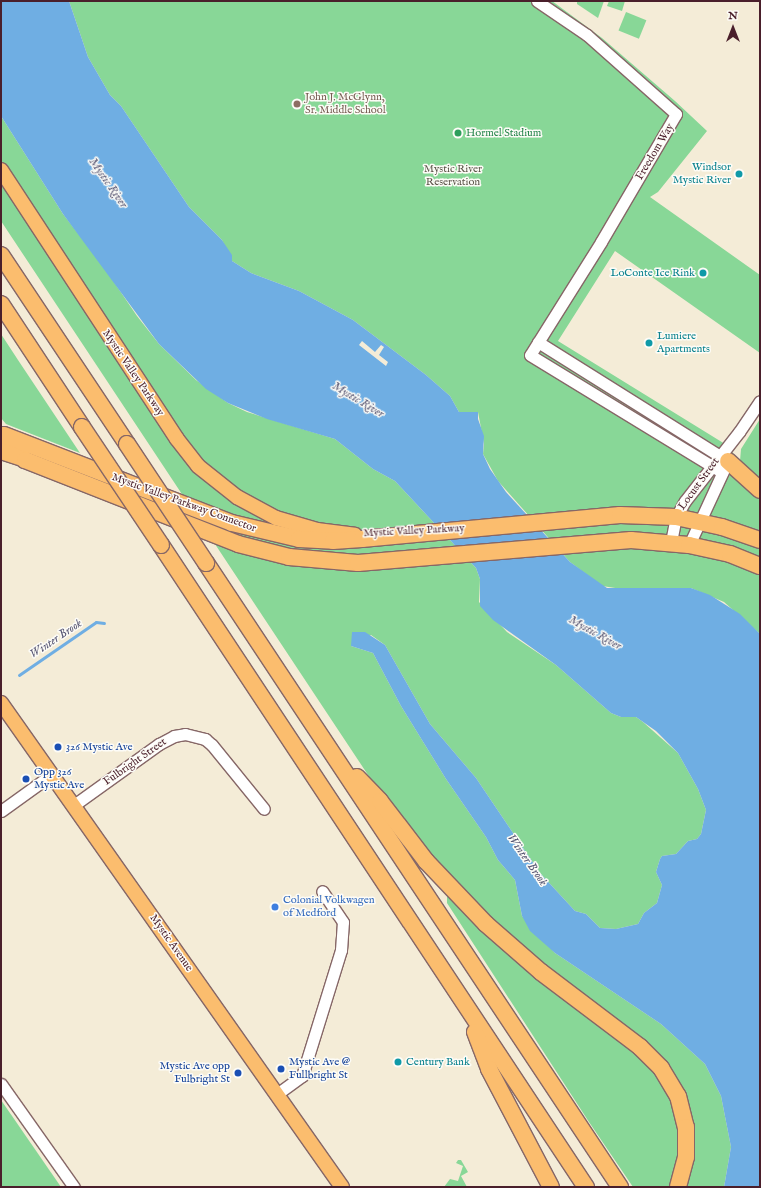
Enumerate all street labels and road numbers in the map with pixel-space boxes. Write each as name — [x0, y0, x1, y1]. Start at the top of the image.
street label: Freedom Way — [633, 121, 677, 183]
street label: Mystic Valley Parkway — [99, 327, 167, 419]
street label: Locust Street — [676, 455, 722, 513]
street label: Mystic Valley Parkway Connector — [110, 471, 258, 535]
street label: Mystic Valley Parkway — [363, 522, 465, 540]
street label: Fulbright Street — [101, 735, 169, 789]
street label: Mystic Avenue — [146, 912, 196, 974]

